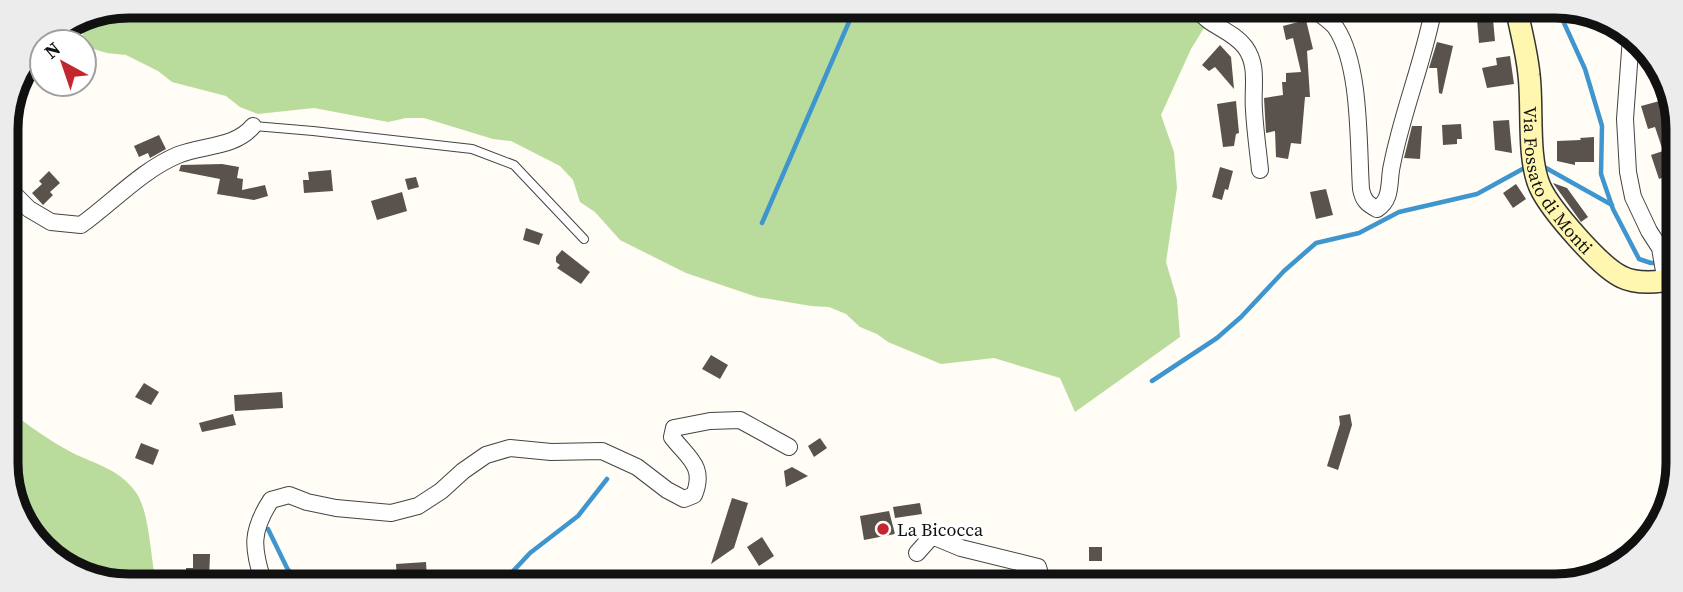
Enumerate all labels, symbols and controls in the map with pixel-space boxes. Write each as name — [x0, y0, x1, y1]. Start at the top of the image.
north arrow — [28, 28, 98, 98]
text: N — [38, 35, 66, 64]
street label: Via Fossato di Monti — [1518, 106, 1599, 259]
place label: La Bicocca — [897, 517, 984, 542]
marker: La Bicocca — [875, 521, 891, 537]

